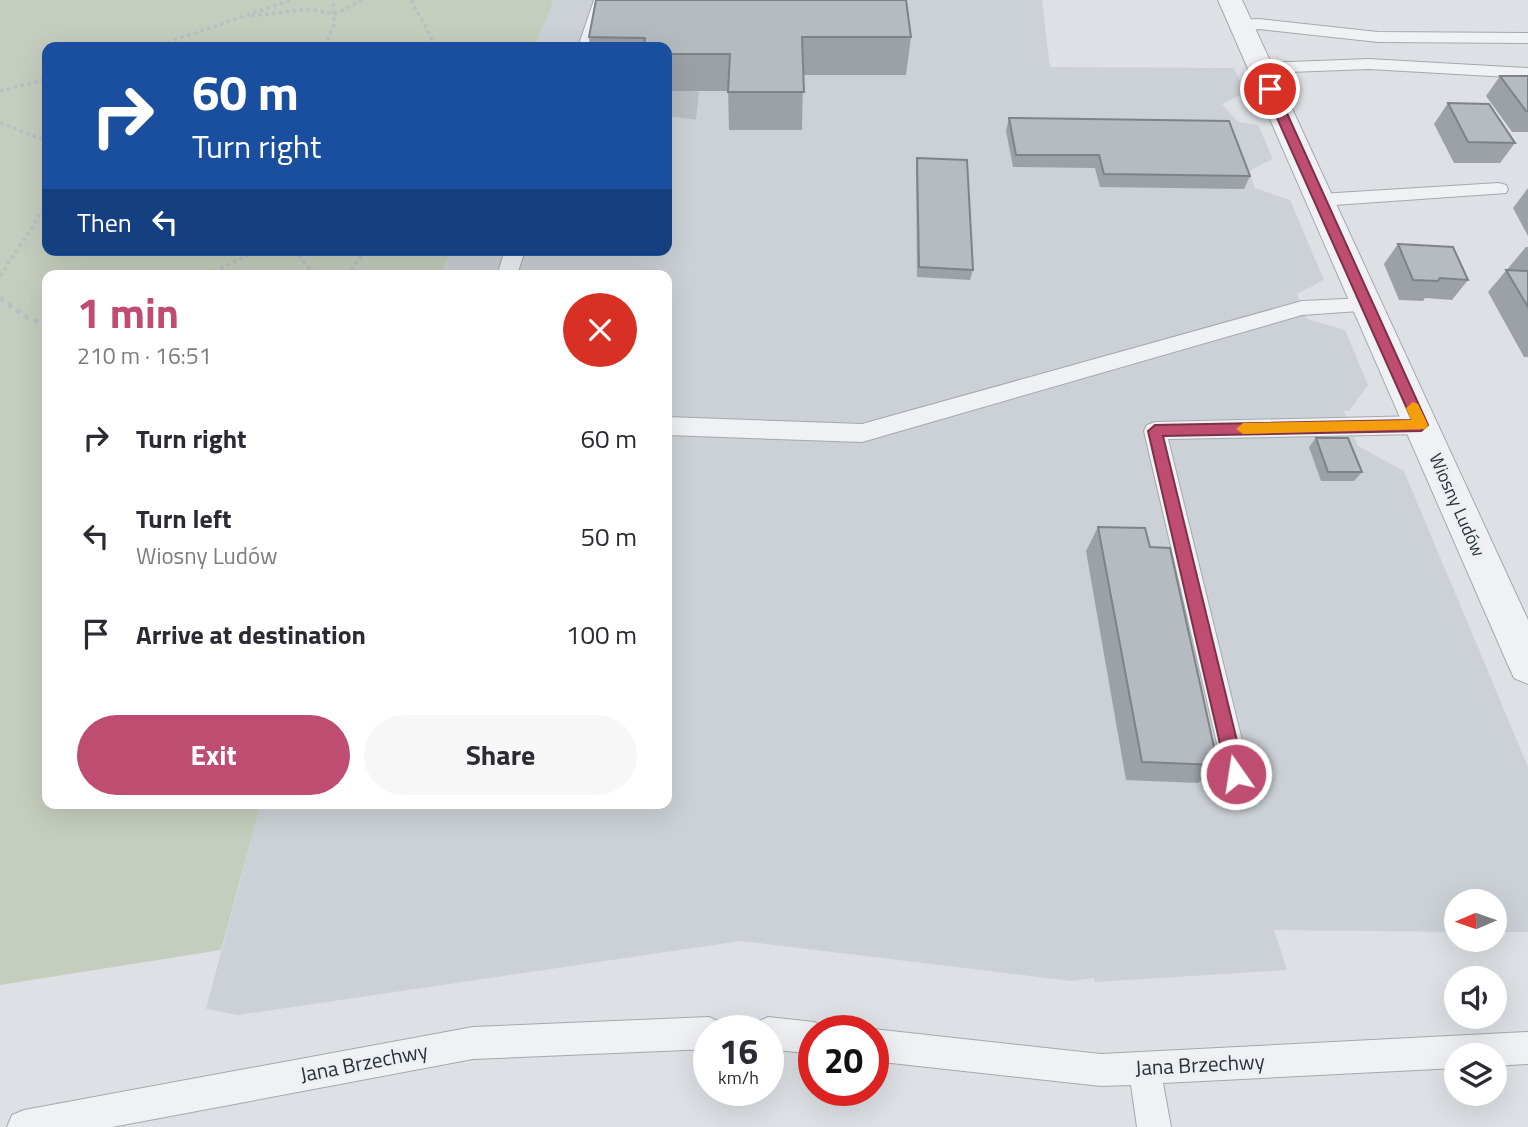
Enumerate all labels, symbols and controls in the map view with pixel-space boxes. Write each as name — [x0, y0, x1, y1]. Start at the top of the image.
text: 60 m — [192, 54, 299, 129]
pin — [1240, 59, 1300, 119]
icon: right — [77, 70, 168, 161]
icon: arrive — [1251, 70, 1289, 108]
text: Turn right — [192, 122, 321, 170]
text: Then — [77, 203, 132, 242]
icon: left — [146, 203, 184, 241]
text: 1 min — [77, 280, 179, 344]
button: close — [563, 293, 637, 367]
text: 210 m · 16:51 — [77, 338, 212, 373]
icon: right — [77, 419, 115, 457]
text: Turn right — [136, 419, 247, 458]
text: 60 m — [580, 419, 637, 458]
street label: Wiosny Ludów — [1423, 449, 1492, 561]
text: Turn left — [136, 499, 231, 538]
icon: left — [77, 517, 115, 555]
text: 50 m — [580, 517, 637, 556]
text: Wiosny Ludów — [136, 538, 277, 573]
icon: arrive — [77, 615, 115, 653]
text: Arrive at destination — [136, 615, 366, 654]
text: 100 m — [566, 615, 637, 654]
button: Exit — [77, 715, 350, 795]
button: Share — [364, 715, 637, 795]
position arrow — [1199, 737, 1273, 811]
north arrow — [1444, 889, 1507, 952]
map controls — [1444, 889, 1507, 1106]
button: sound — [1444, 966, 1507, 1029]
speed limit sign: 20 — [798, 1015, 889, 1106]
text: 16 — [719, 1024, 758, 1078]
street label: Jana Brzechwy — [297, 1034, 431, 1090]
button: layers — [1444, 1043, 1507, 1106]
street label: Jana Brzechwy — [1134, 1045, 1266, 1083]
text: km/h — [718, 1064, 759, 1091]

